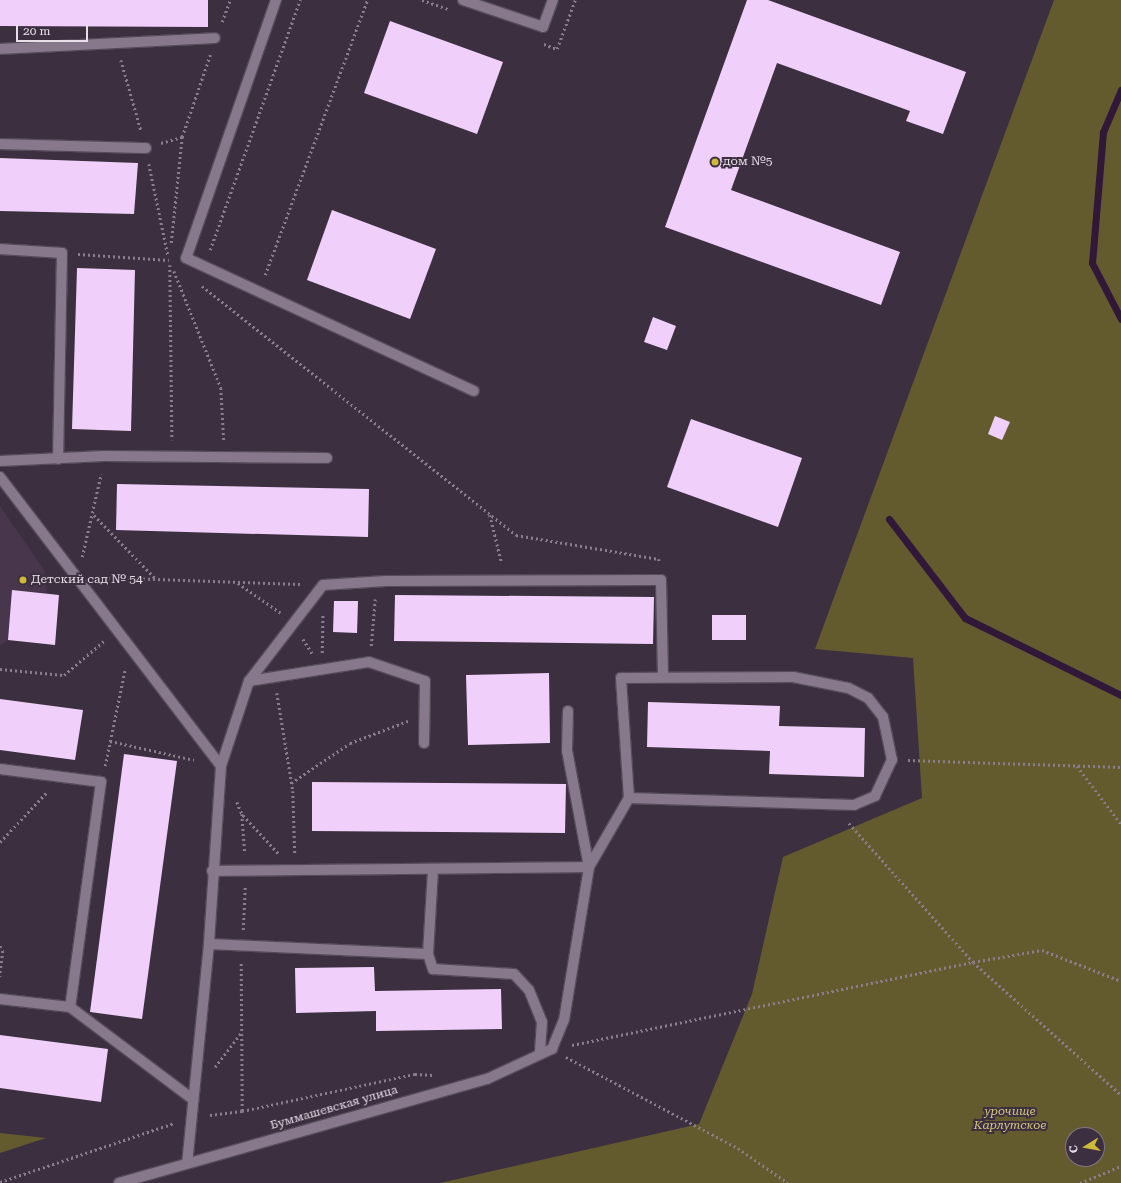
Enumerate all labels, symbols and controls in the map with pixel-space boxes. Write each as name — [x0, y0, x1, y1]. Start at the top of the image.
scale bar — [18, 16, 90, 42]
text: 20 m — [23, 24, 50, 38]
place label: дом №5 — [723, 155, 773, 169]
marker: дом №5 — [710, 157, 720, 167]
place label: Детский сад № 54 — [31, 573, 143, 587]
marker: Детский сад № 54 — [18, 575, 28, 585]
street label: Буммашевская улица — [269, 1083, 399, 1133]
park label: урочище Карлутское — [974, 1105, 1046, 1133]
north arrow — [1065, 1127, 1105, 1167]
text: С — [1067, 1144, 1081, 1154]

